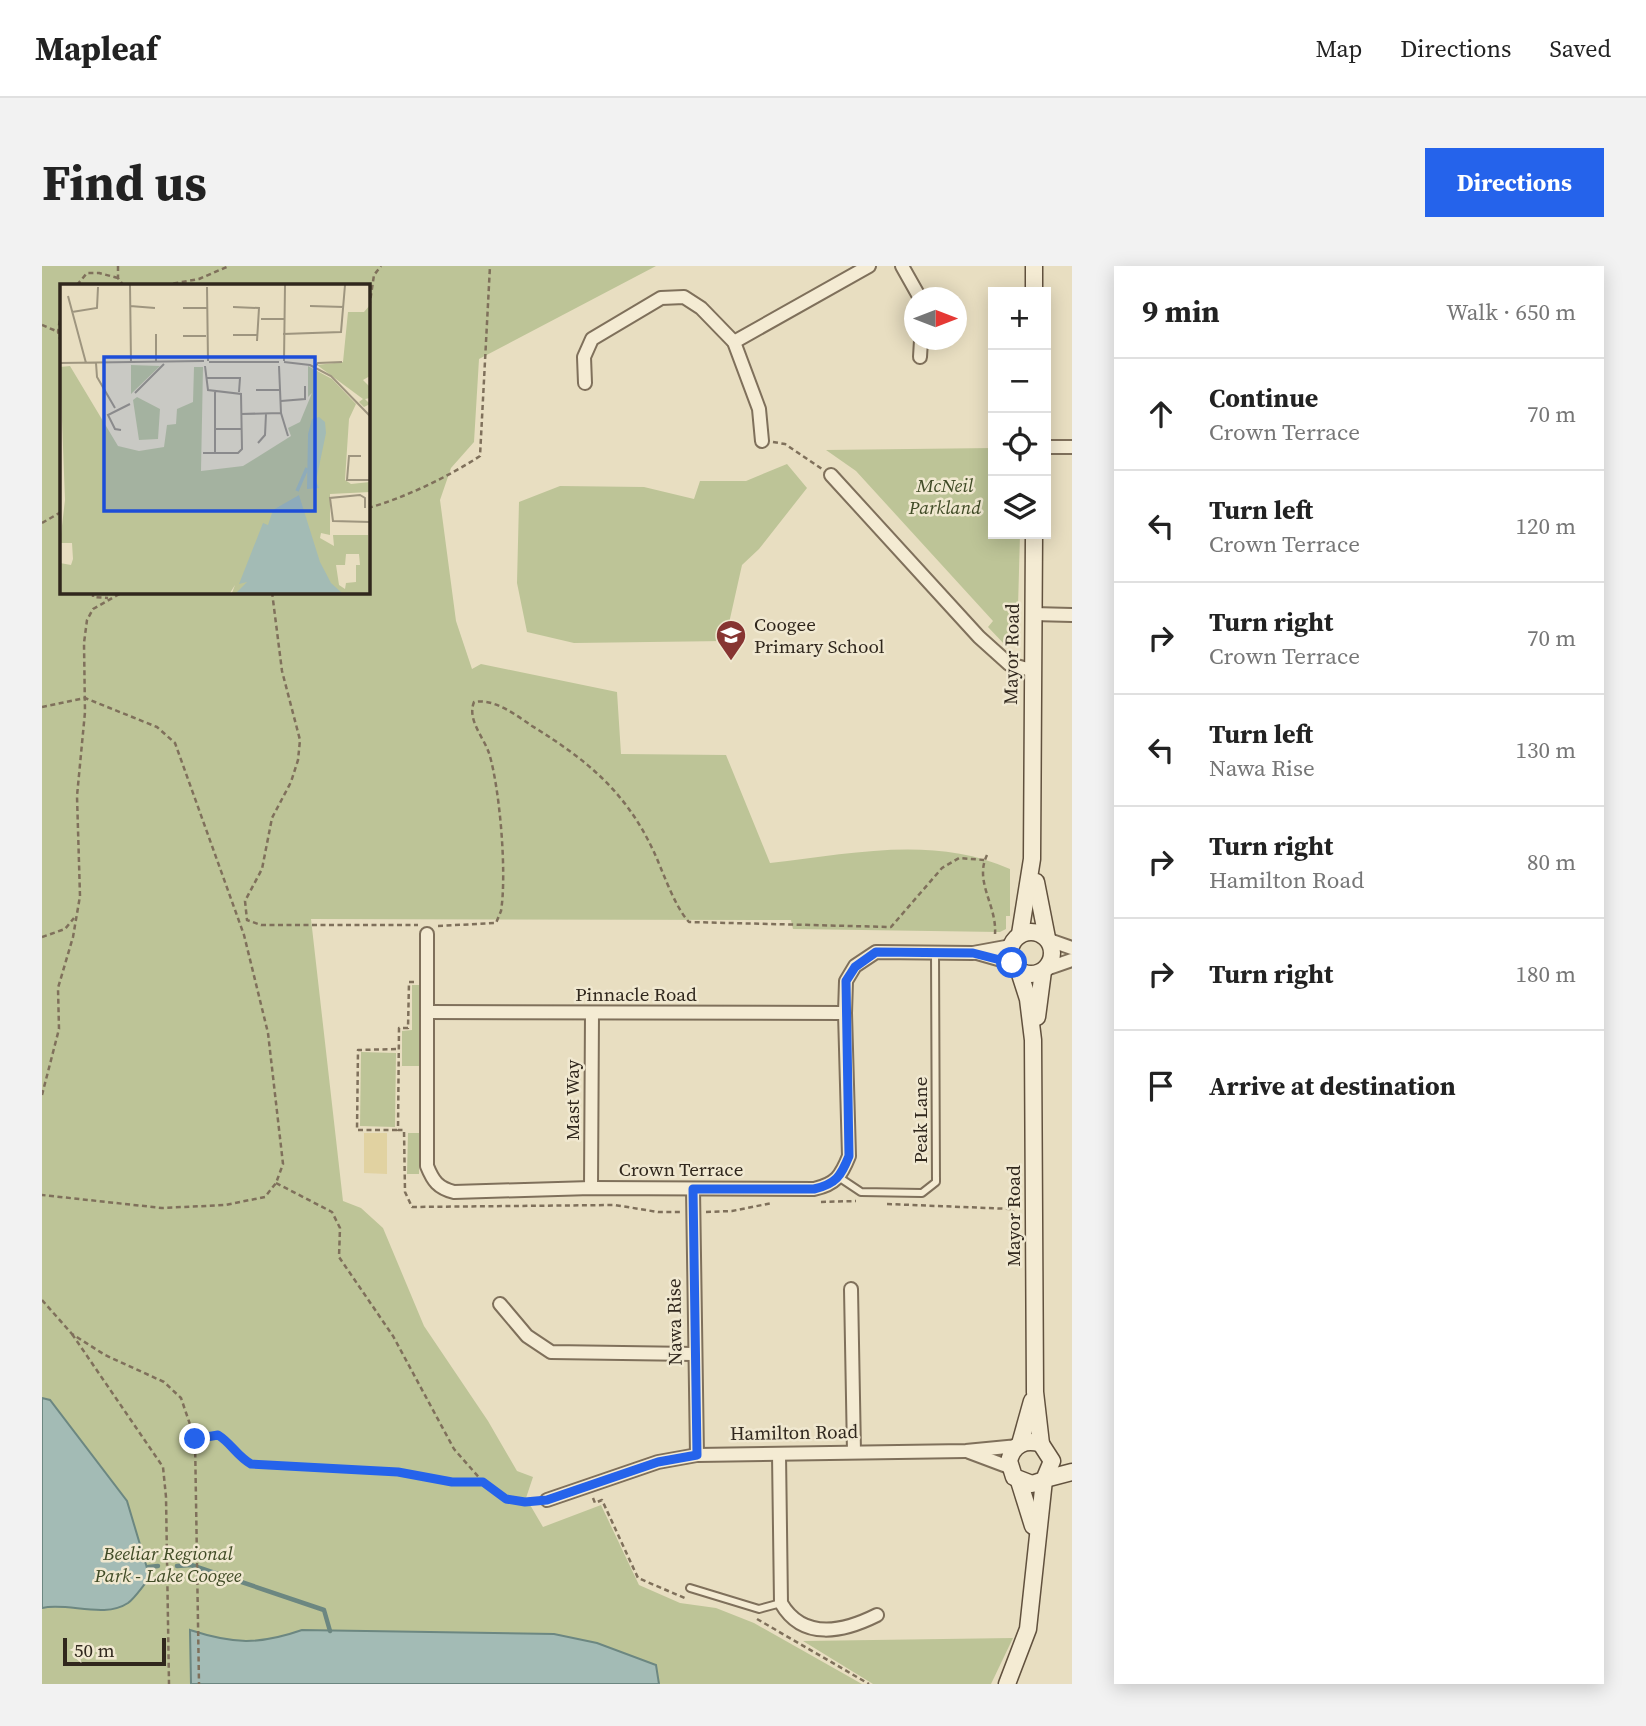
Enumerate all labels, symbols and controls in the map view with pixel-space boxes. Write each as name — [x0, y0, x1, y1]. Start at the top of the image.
text: Mapleaf — [35, 26, 158, 71]
text: Map — [1315, 32, 1362, 65]
text: Directions — [1400, 32, 1511, 65]
text: Saved — [1549, 32, 1611, 65]
button: Directions — [1425, 148, 1604, 217]
text: Find us — [42, 149, 207, 216]
inset map — [60, 284, 369, 593]
north arrow — [904, 287, 967, 350]
map controls — [988, 287, 1051, 539]
button: + — [988, 287, 1051, 350]
text: 9 min — [1142, 291, 1220, 332]
text: Walk · 650 m — [1446, 296, 1576, 328]
button: − — [988, 350, 1051, 413]
text: Continue — [1209, 380, 1318, 416]
icon: ahead — [1142, 395, 1180, 433]
text: 70 m — [1527, 398, 1576, 430]
button: locate — [988, 413, 1051, 476]
text: Crown Terrace — [1209, 416, 1360, 448]
park label: McNeil Parkland — [908, 472, 981, 520]
button: layers — [988, 476, 1051, 539]
text: Turn left — [1209, 492, 1313, 528]
icon: left — [1142, 507, 1180, 545]
text: 120 m — [1515, 510, 1576, 542]
text: Crown Terrace — [1209, 528, 1360, 560]
street label: Mayor Road — [997, 603, 1025, 705]
text: Turn right — [1209, 604, 1333, 640]
place label: Coogee Primary School — [754, 611, 885, 659]
school or university icon: Coogee Primary School — [714, 618, 748, 662]
icon: right — [1142, 619, 1180, 657]
text: 70 m — [1527, 622, 1576, 654]
text: Crown Terrace — [1209, 640, 1360, 672]
text: Turn left — [1209, 716, 1313, 752]
icon: left — [1142, 731, 1180, 769]
text: 130 m — [1515, 734, 1576, 766]
text: Nawa Rise — [1209, 752, 1315, 784]
text: Turn right — [1209, 828, 1333, 864]
icon: right — [1142, 843, 1180, 881]
text: 80 m — [1527, 846, 1576, 878]
text: Hamilton Road — [1209, 864, 1364, 896]
route start — [996, 947, 1027, 978]
icon: right — [1142, 955, 1180, 993]
text: Turn right — [1209, 956, 1333, 992]
text: 180 m — [1515, 958, 1576, 990]
street label: Pinnacle Road — [575, 981, 697, 1007]
street label: Mast Way — [559, 1059, 585, 1140]
icon: arrive — [1142, 1067, 1180, 1105]
text: Arrive at destination — [1209, 1068, 1456, 1104]
street label: Peak Lane — [907, 1077, 933, 1163]
street label: Crown Terrace — [619, 1156, 743, 1182]
street label: Mayor Road — [1000, 1165, 1026, 1267]
street label: Nawa Rise — [660, 1278, 688, 1366]
street label: Hamilton Road — [730, 1418, 859, 1446]
route end — [179, 1423, 210, 1454]
park label: Beeliar Regional Park - Lake Coogee — [93, 1540, 242, 1588]
scale bar — [63, 1635, 166, 1667]
text: 50 m — [74, 1637, 115, 1663]

